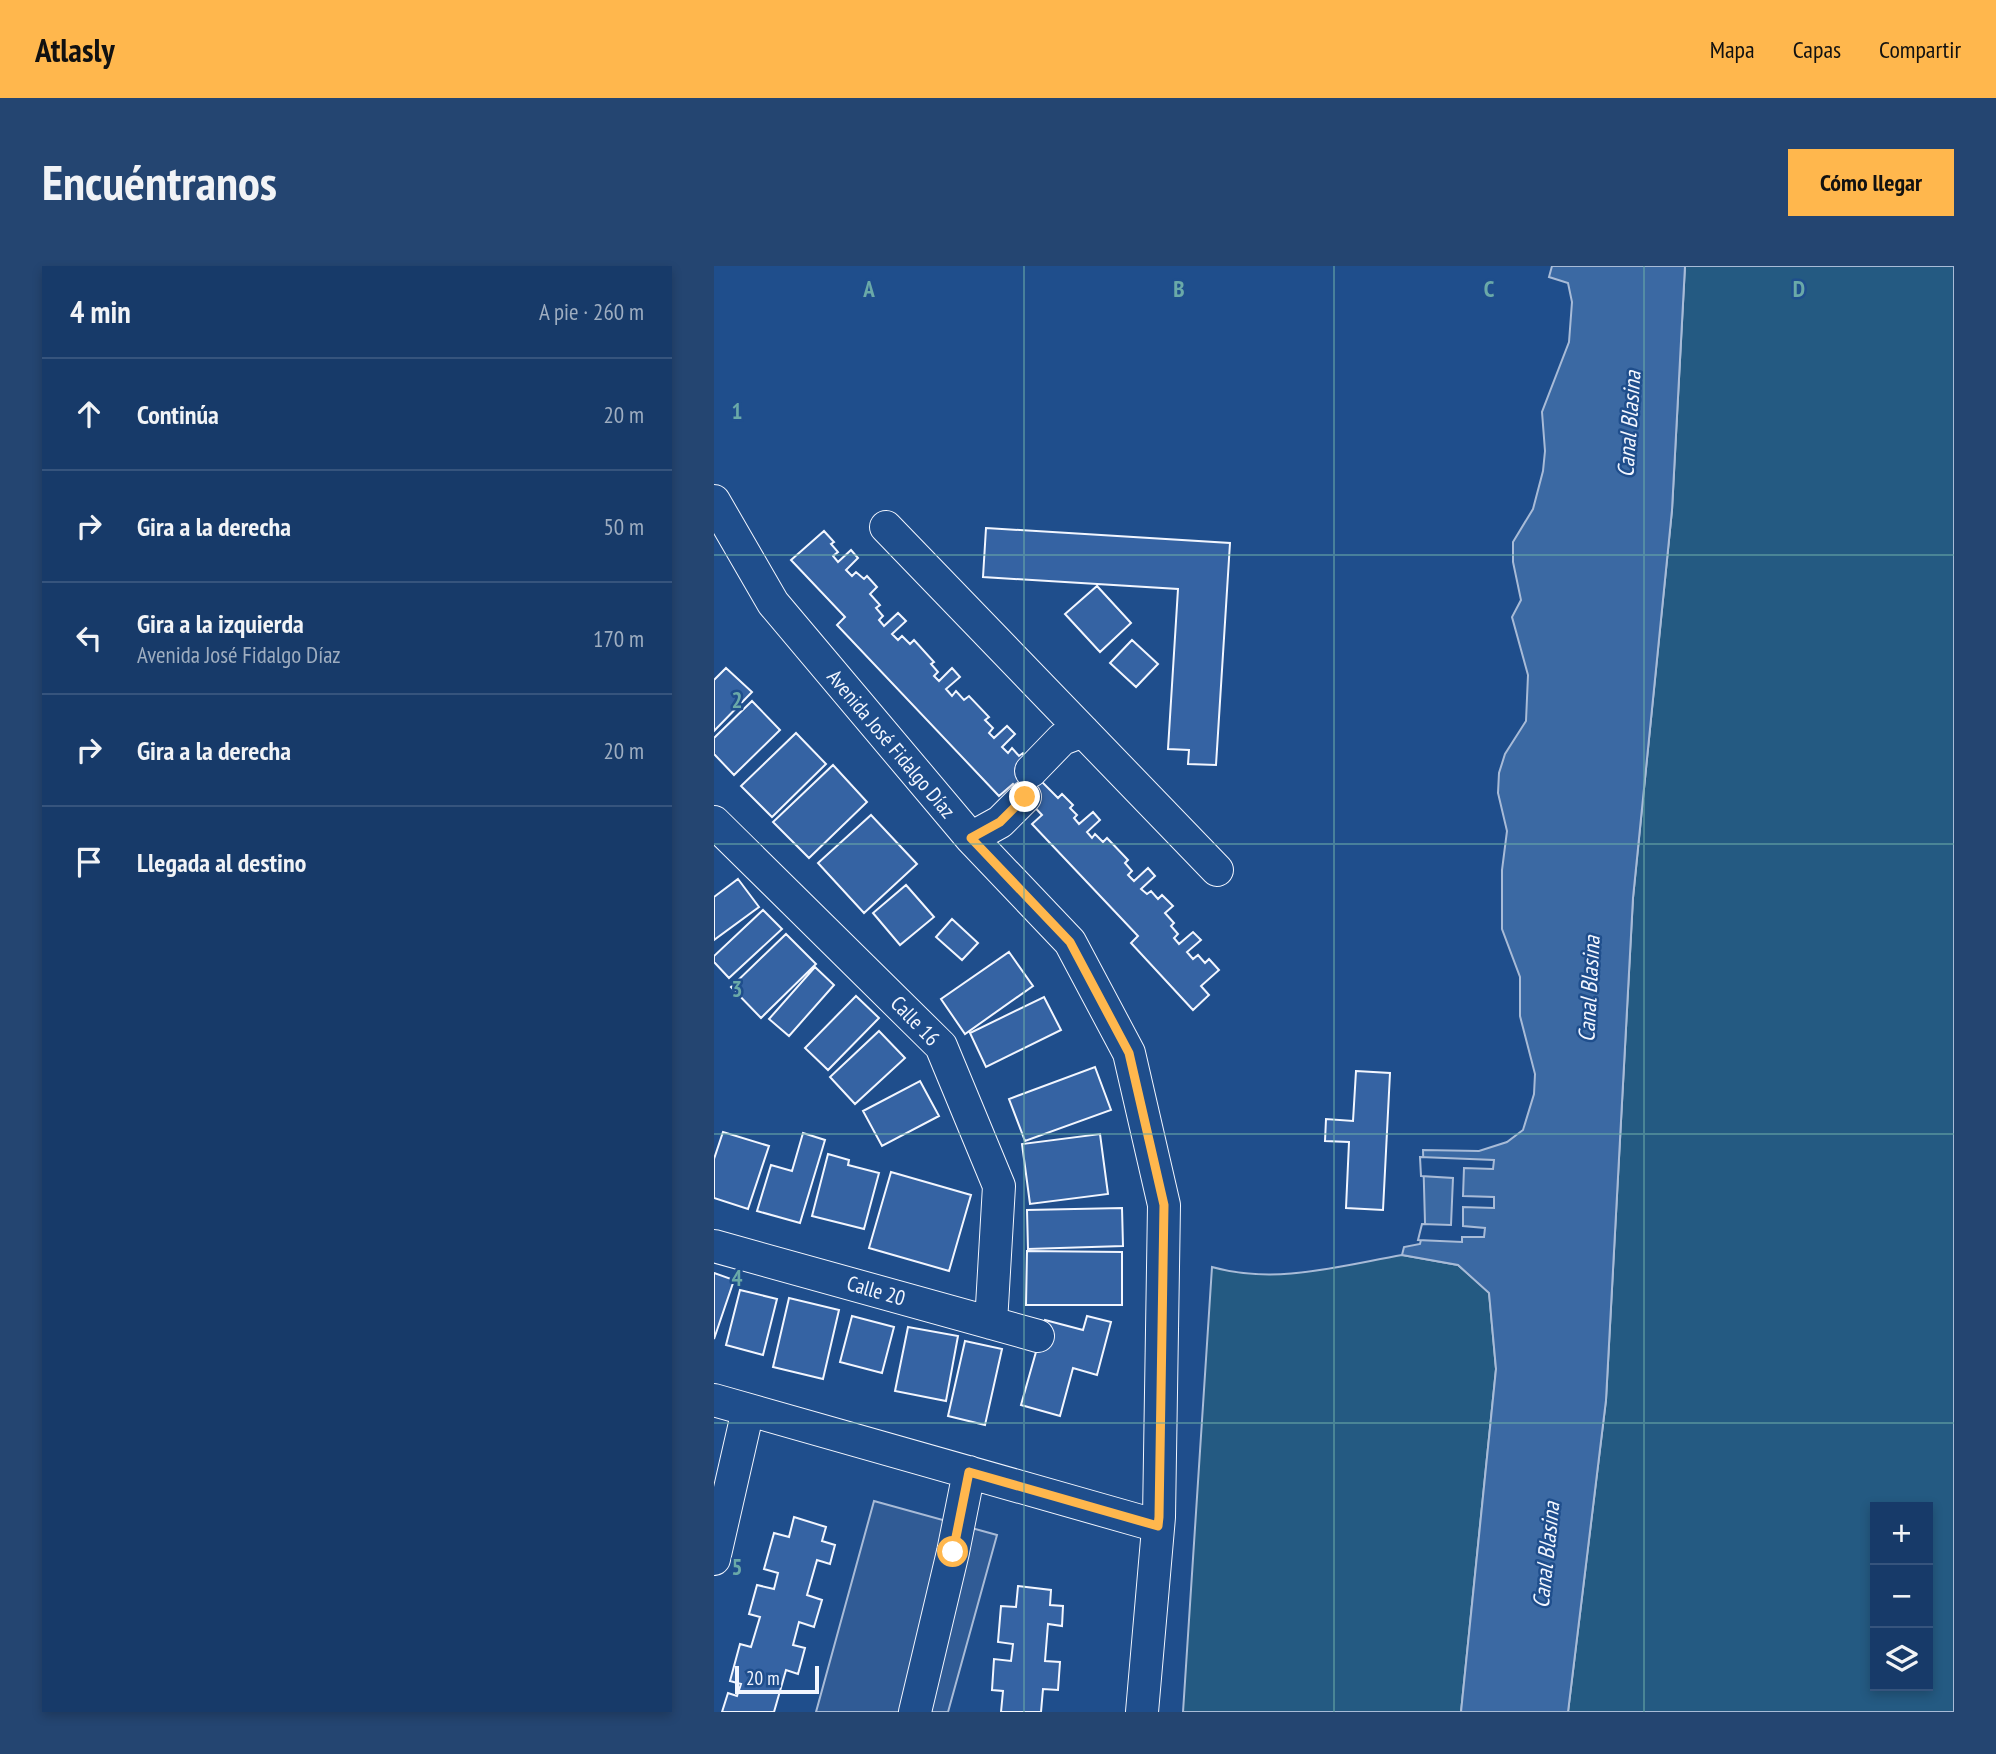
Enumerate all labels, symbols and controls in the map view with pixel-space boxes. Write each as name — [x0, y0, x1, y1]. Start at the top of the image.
text: Atlasly — [35, 28, 115, 71]
text: Mapa — [1710, 34, 1755, 65]
text: Capas — [1793, 34, 1841, 65]
text: Compartir — [1879, 34, 1961, 65]
button: Cómo llegar — [1788, 149, 1954, 216]
text: Encuéntranos — [42, 150, 277, 214]
text: A — [862, 274, 875, 303]
text: B — [1173, 274, 1185, 303]
text: C — [1484, 274, 1495, 303]
text: D — [1793, 274, 1805, 303]
text: 4 min — [70, 292, 131, 331]
text: A pie · 260 m — [539, 297, 644, 326]
water label: Canal Blasina — [1610, 368, 1647, 478]
icon: ahead — [70, 395, 108, 433]
text: 1 — [732, 396, 743, 425]
text: Continúa — [137, 398, 219, 431]
text: 20 m — [603, 400, 644, 429]
icon: right — [70, 507, 108, 545]
text: Gira a la derecha — [137, 510, 291, 543]
text: 50 m — [603, 512, 644, 541]
text: Gira a la izquierda — [137, 607, 304, 640]
icon: left — [70, 619, 108, 657]
text: 170 m — [593, 624, 644, 653]
text: Avenida José Fidalgo Díaz — [137, 640, 341, 669]
street label: Avenida José Fidalgo Díaz — [821, 664, 961, 824]
text: 2 — [732, 685, 743, 714]
icon: right — [70, 731, 108, 769]
text: Gira a la derecha — [137, 734, 291, 767]
text: 20 m — [603, 736, 644, 765]
route end — [1009, 781, 1040, 812]
icon: arrive — [70, 843, 108, 881]
text: Llegada al destino — [137, 846, 306, 879]
water label: Canal Blasina — [1571, 933, 1606, 1043]
text: 3 — [732, 974, 743, 1003]
street label: Calle 16 — [885, 990, 946, 1051]
text: 4 — [732, 1263, 743, 1292]
street label: Calle 20 — [844, 1269, 908, 1312]
water label: Canal Blasina — [1526, 1499, 1566, 1609]
map controls — [1870, 1502, 1933, 1691]
button: + — [1870, 1502, 1933, 1565]
route start — [937, 1536, 968, 1567]
text: 5 — [732, 1552, 743, 1581]
button: − — [1870, 1565, 1933, 1628]
button: layers — [1870, 1628, 1933, 1691]
scale bar — [735, 1663, 819, 1695]
text: 20 m — [746, 1666, 780, 1690]

